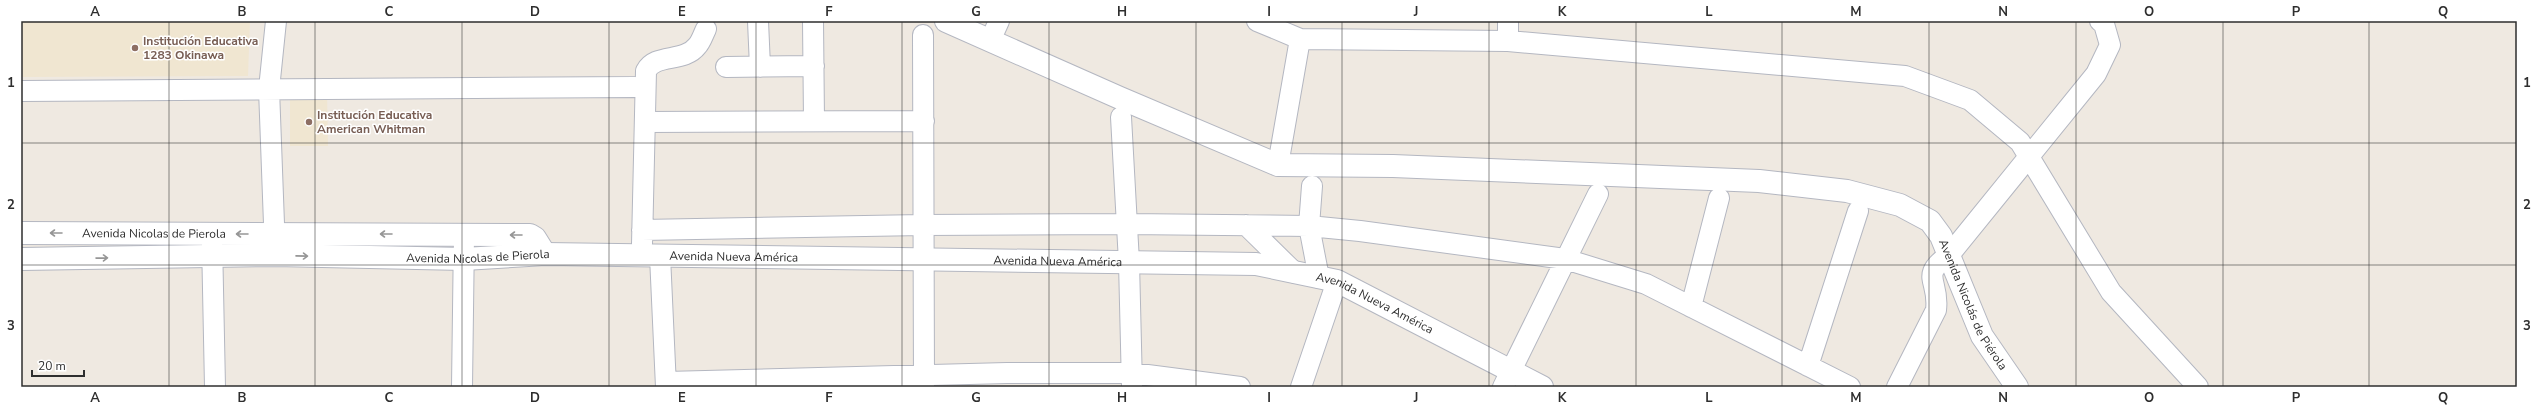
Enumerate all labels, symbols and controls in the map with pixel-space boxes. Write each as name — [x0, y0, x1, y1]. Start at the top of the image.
text: A — [90, 3, 100, 21]
text: B — [238, 3, 247, 21]
text: C — [385, 3, 394, 21]
text: D — [530, 3, 540, 21]
text: E — [678, 3, 686, 21]
text: F — [825, 3, 833, 21]
text: G — [971, 3, 981, 21]
text: H — [1117, 3, 1127, 21]
text: I — [1267, 3, 1271, 21]
text: J — [1413, 3, 1418, 21]
text: K — [1558, 3, 1567, 21]
text: L — [1705, 3, 1713, 21]
text: M — [1850, 3, 1862, 21]
text: N — [1998, 3, 2008, 21]
text: O — [2144, 3, 2154, 21]
text: P — [2292, 3, 2301, 21]
text: Q — [2438, 3, 2448, 21]
place label: Institución Educativa 1283 Okinawa — [143, 33, 258, 63]
marker: Institución Educativa 1283 Okinawa — [130, 43, 140, 53]
text: 1 — [7, 74, 15, 92]
text: 1 — [2523, 74, 2531, 92]
place label: Institución Educativa American Whitman — [317, 107, 432, 137]
marker: Institución Educativa American Whitman — [304, 117, 314, 127]
text: 2 — [7, 196, 15, 214]
text: 2 — [2523, 196, 2531, 214]
street label: Avenida Nicolas de Pierola — [82, 225, 226, 242]
one-way arrow — [50, 229, 63, 237]
one-way arrow — [236, 230, 249, 238]
one-way arrow — [380, 230, 393, 238]
one-way arrow — [510, 231, 523, 239]
street label: Avenida Nicolás de Piérola — [1935, 237, 2011, 373]
street label: Avenida Nicolas de Pierola — [406, 246, 550, 267]
street label: Avenida Nueva América — [669, 248, 798, 266]
one-way arrow — [295, 252, 308, 260]
street label: Avenida Nueva América — [993, 252, 1122, 270]
one-way arrow — [95, 254, 108, 262]
street label: Avenida Nueva América — [1314, 269, 1436, 337]
text: 3 — [7, 317, 15, 335]
text: 3 — [2523, 317, 2531, 335]
scale bar — [32, 352, 84, 378]
text: 20 m — [38, 358, 66, 374]
text: A — [90, 389, 100, 407]
text: B — [238, 389, 247, 407]
text: C — [385, 389, 394, 407]
text: D — [530, 389, 540, 407]
text: E — [678, 389, 686, 407]
text: F — [825, 389, 833, 407]
text: G — [971, 389, 981, 407]
text: H — [1117, 389, 1127, 407]
text: I — [1267, 389, 1271, 407]
text: J — [1413, 389, 1418, 407]
text: K — [1558, 389, 1567, 407]
text: L — [1705, 389, 1713, 407]
text: M — [1850, 389, 1862, 407]
text: N — [1998, 389, 2008, 407]
text: O — [2144, 389, 2154, 407]
text: P — [2292, 389, 2301, 407]
text: Q — [2438, 389, 2448, 407]

